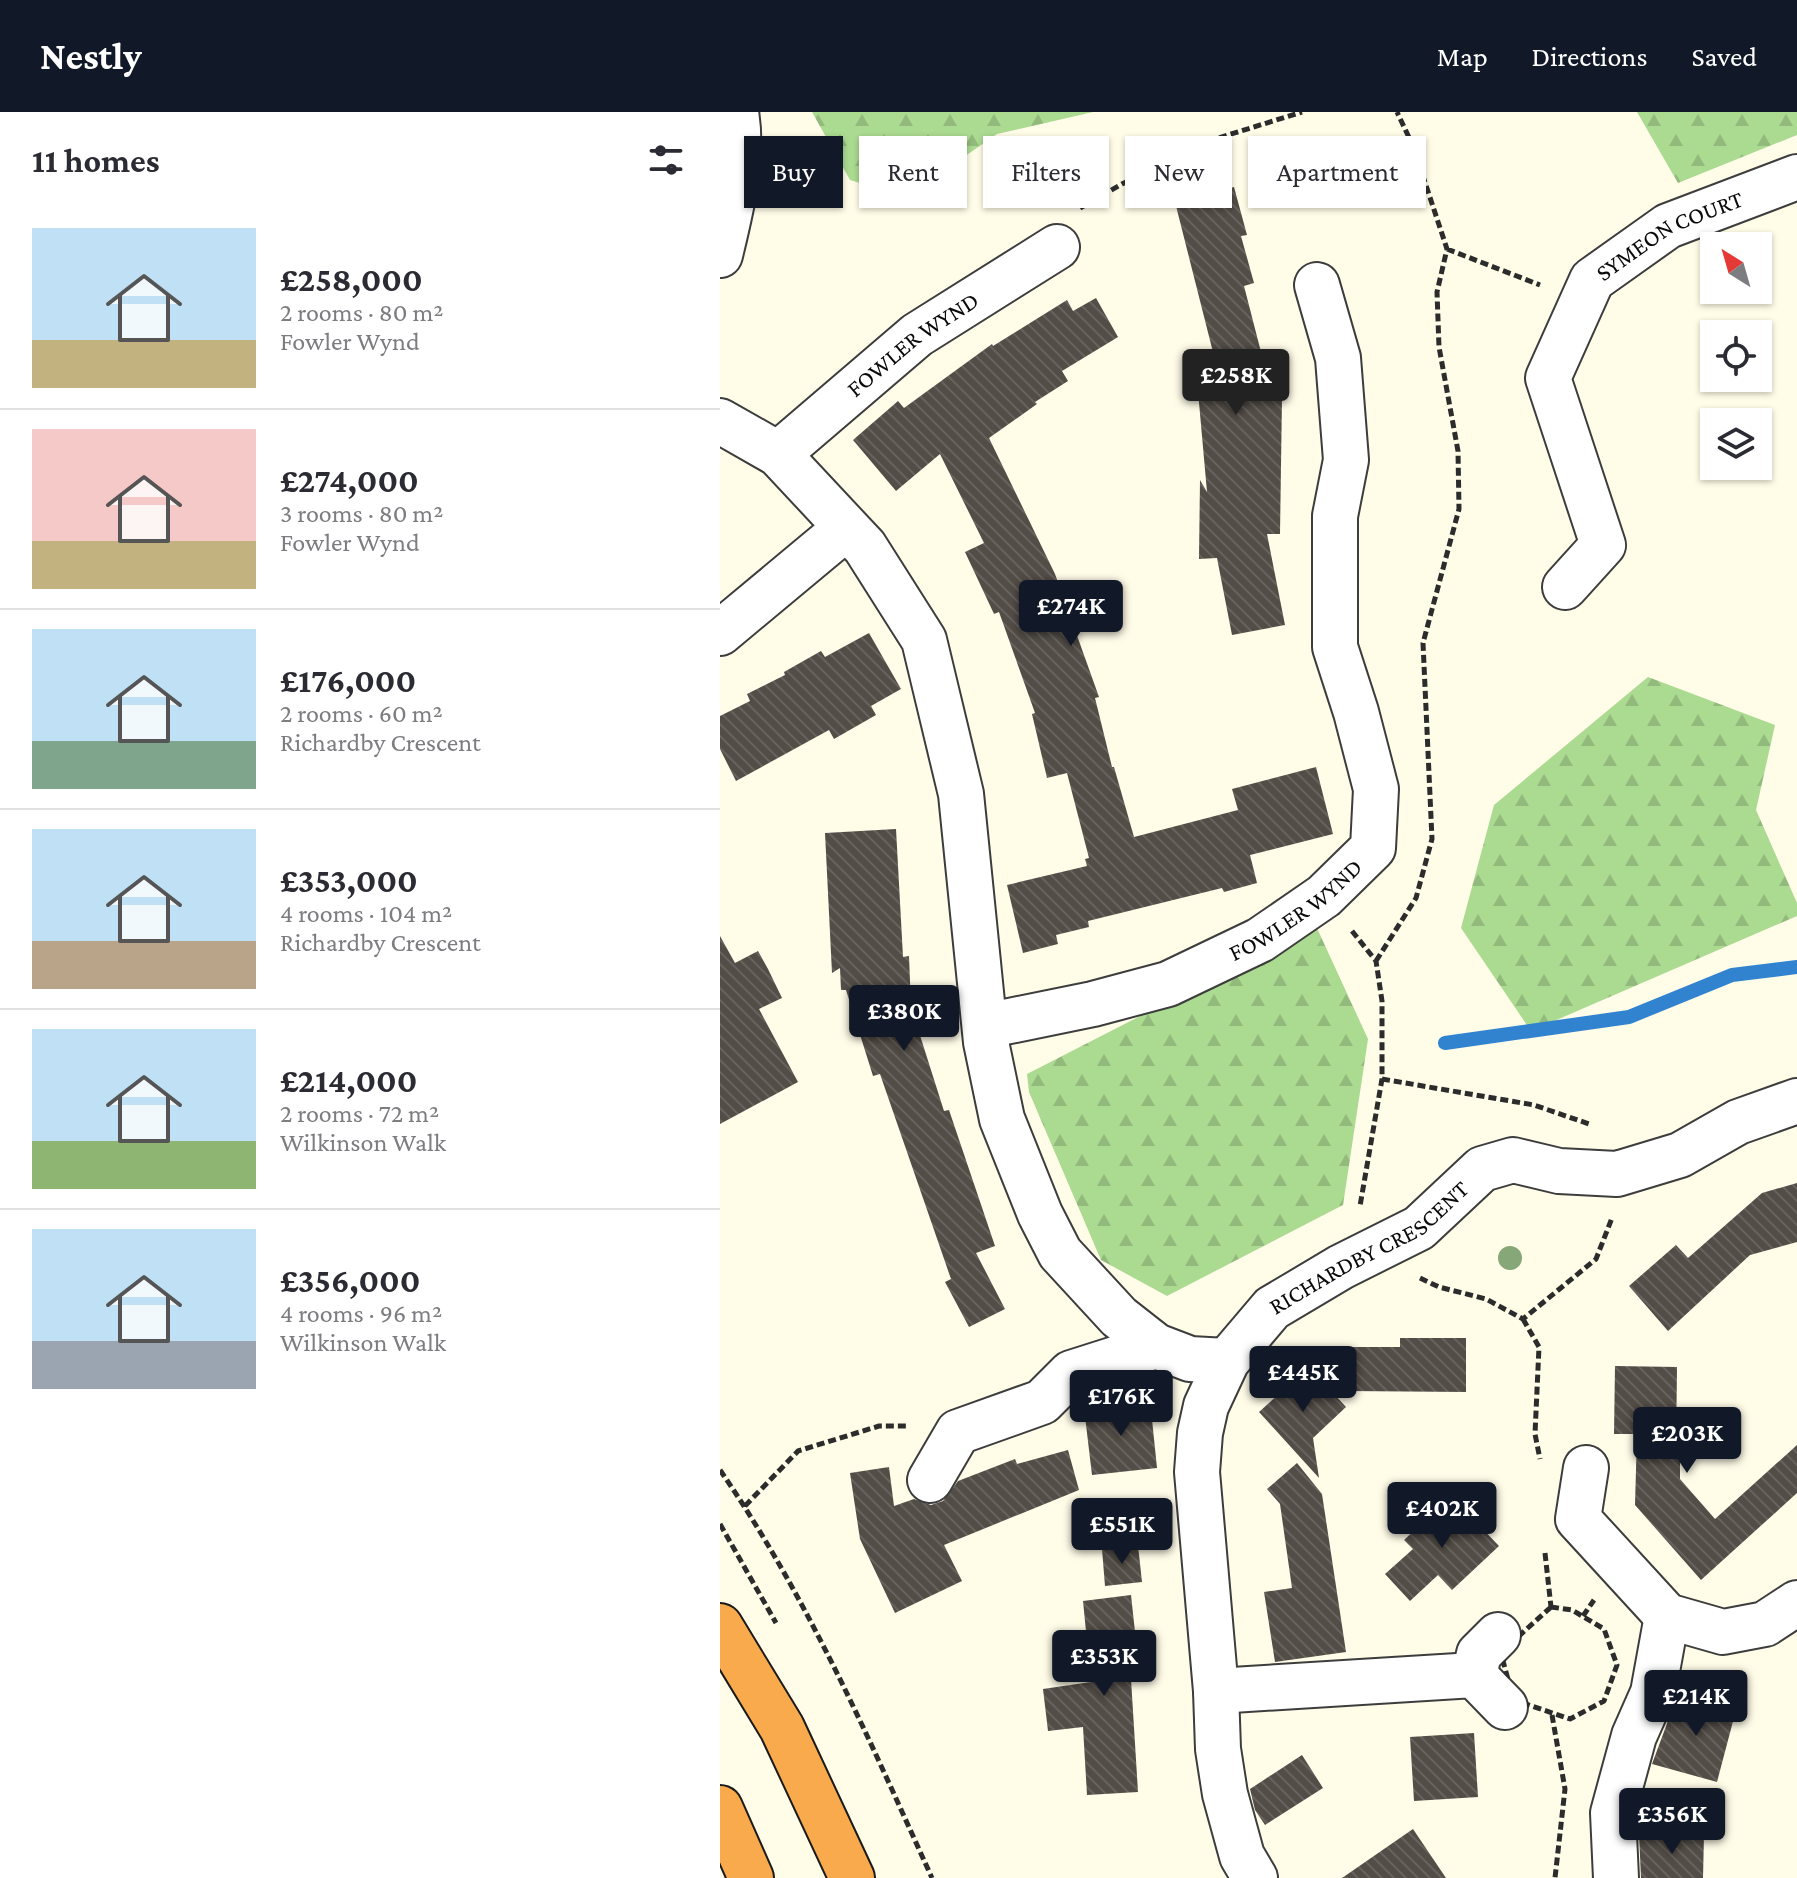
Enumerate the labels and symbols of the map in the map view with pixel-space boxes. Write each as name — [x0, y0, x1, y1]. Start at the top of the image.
street label: SYMEON COURT — [1590, 185, 1746, 286]
north arrow — [1700, 232, 1772, 304]
street label: FOWLER WYND — [841, 286, 983, 402]
pin: £258K — [1180, 349, 1292, 417]
pin: £274K — [1015, 580, 1127, 648]
street label: FOWLER WYND — [1224, 853, 1367, 966]
pin: £380K — [848, 985, 960, 1053]
street label: RICHARDBY CRESCENT — [1264, 1175, 1474, 1320]
pin: £445K — [1247, 1346, 1359, 1414]
pin: £176K — [1065, 1370, 1177, 1438]
pin: £203K — [1631, 1407, 1743, 1475]
pin: £402K — [1386, 1482, 1498, 1550]
pin: £551K — [1066, 1498, 1178, 1566]
pin: £353K — [1048, 1630, 1160, 1698]
pin: £214K — [1640, 1670, 1752, 1738]
pin: £356K — [1616, 1788, 1728, 1856]

